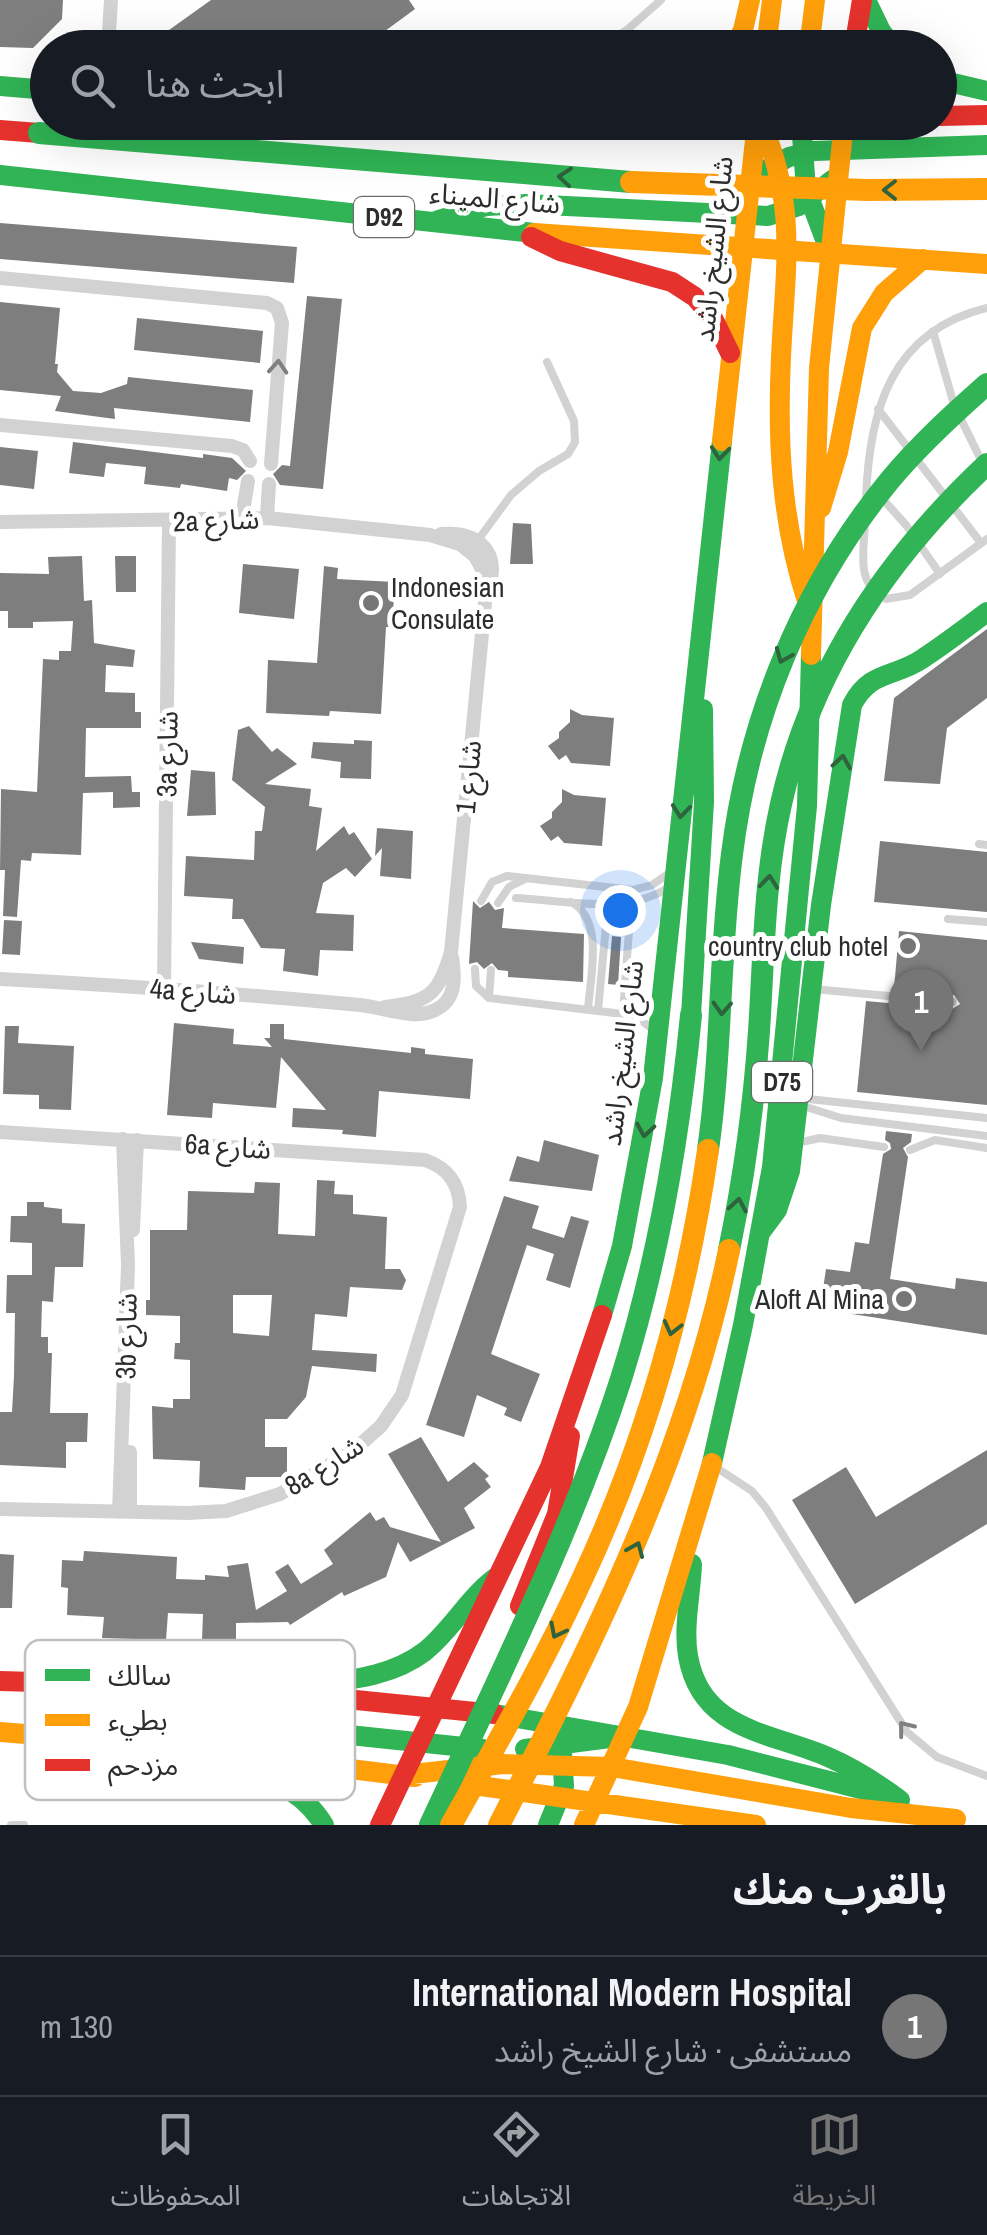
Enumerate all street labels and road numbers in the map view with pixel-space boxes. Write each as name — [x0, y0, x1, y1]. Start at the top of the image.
street label: شارع الشيخ راشد — [684, 154, 744, 344]
street label: شارع الميناء — [428, 173, 562, 225]
road number: D92 — [354, 197, 414, 237]
street label: 2a شارع — [172, 500, 260, 542]
street label: 3a شارع — [147, 710, 189, 798]
street label: شارع 1 — [446, 739, 492, 816]
street label: شارع الشيخ راشد — [592, 958, 654, 1148]
street label: 4a شارع — [148, 969, 237, 1015]
road number: D75 — [752, 1062, 812, 1102]
street label: 6a شارع — [183, 1124, 272, 1170]
street label: 3b شارع — [106, 1292, 148, 1380]
street label: 8a شارع — [277, 1426, 372, 1506]

